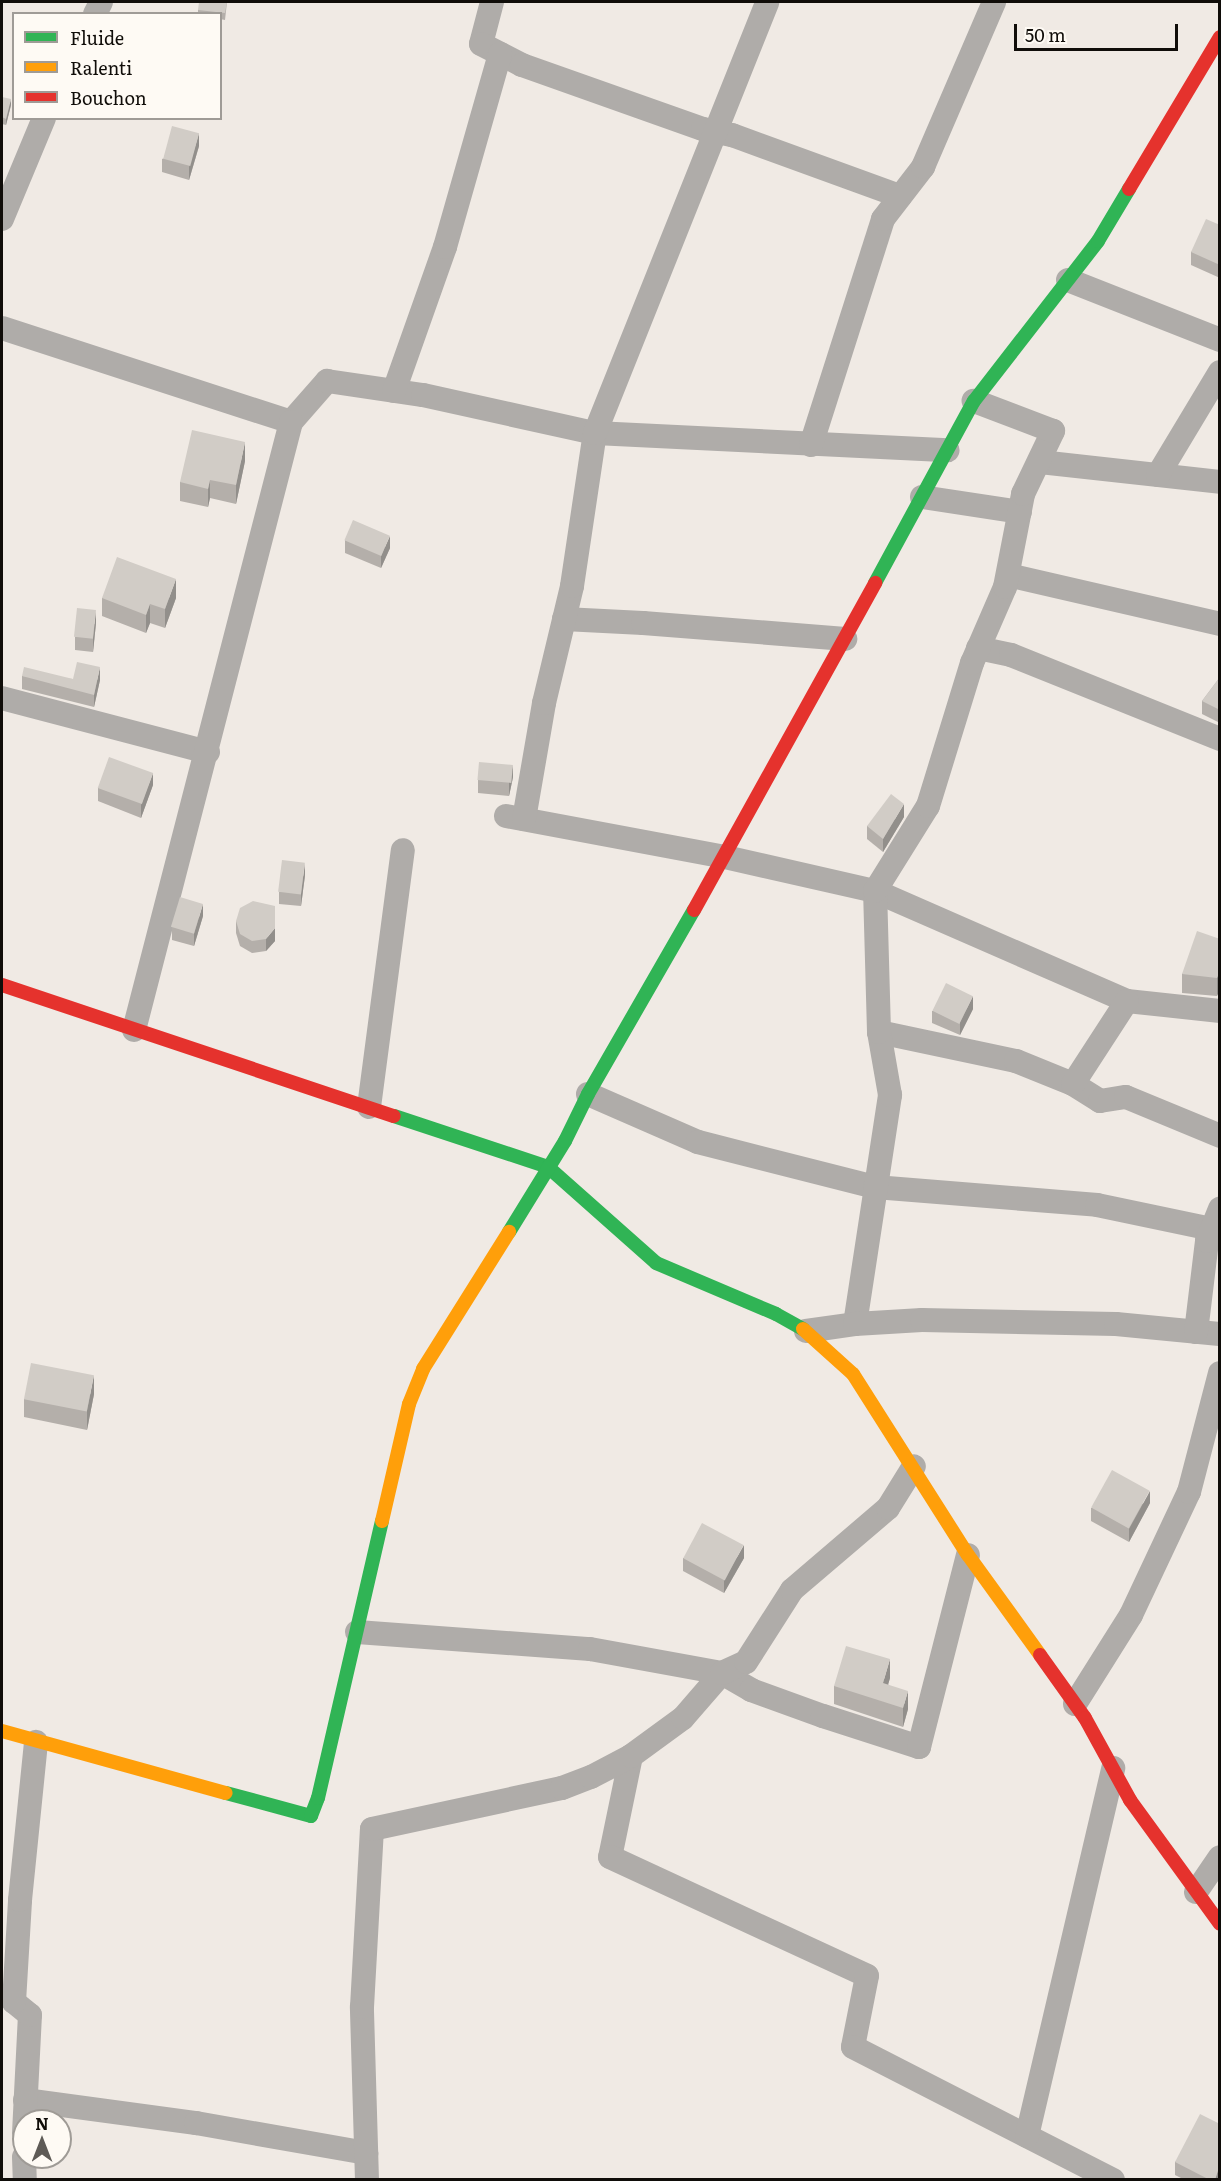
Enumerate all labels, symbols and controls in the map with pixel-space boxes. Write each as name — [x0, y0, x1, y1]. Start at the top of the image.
legend — [12, 12, 222, 120]
scale bar — [1017, 12, 1180, 50]
text: 50 m — [1025, 21, 1066, 48]
text: Fluide — [70, 24, 124, 51]
text: Ralenti — [70, 54, 132, 81]
text: Bouchon — [70, 84, 147, 111]
north arrow — [12, 2109, 72, 2169]
text: N — [35, 2111, 49, 2135]

